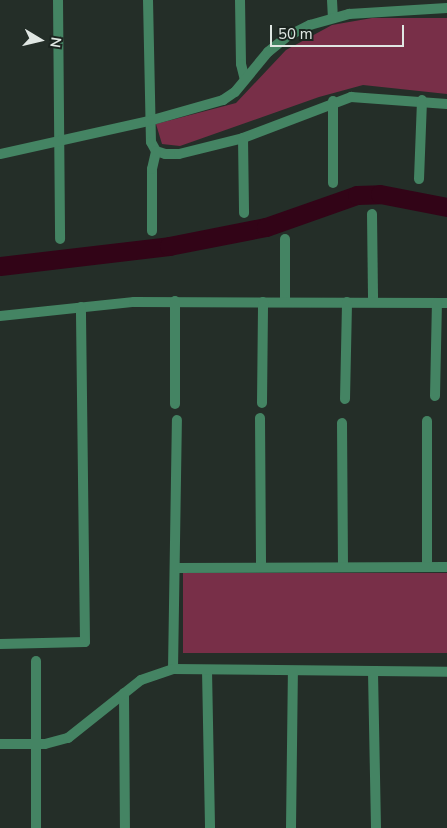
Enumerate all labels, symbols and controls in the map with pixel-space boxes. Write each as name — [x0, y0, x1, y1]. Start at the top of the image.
north arrow — [15, 15, 65, 65]
scale bar — [272, 15, 406, 47]
text: 50 m — [278, 24, 313, 44]
text: N — [45, 36, 66, 49]

